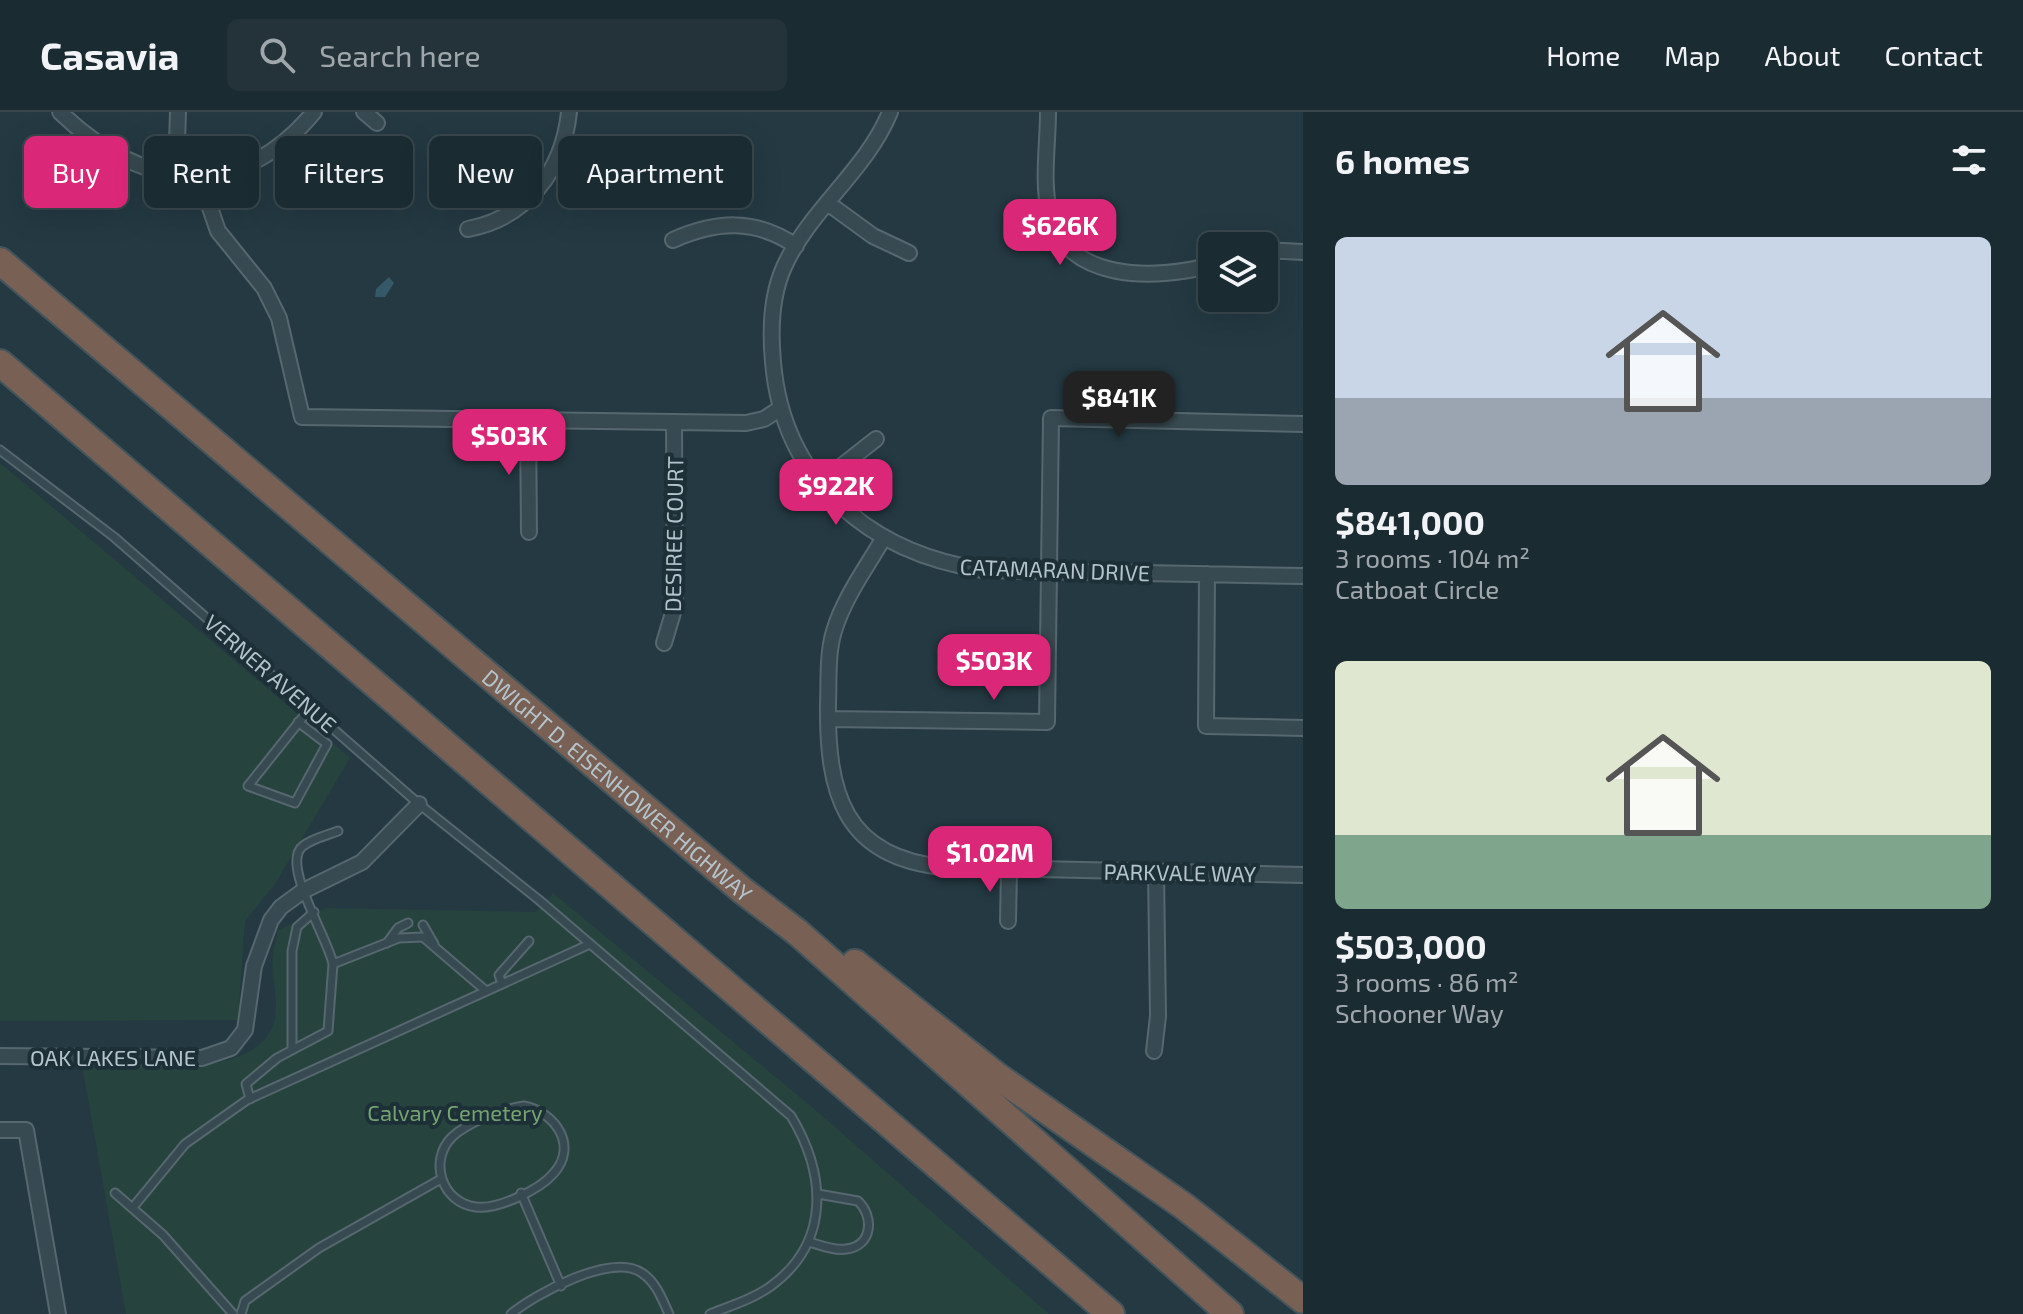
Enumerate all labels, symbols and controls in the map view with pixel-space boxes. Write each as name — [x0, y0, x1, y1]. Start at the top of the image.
search box — [227, 19, 787, 91]
text: Casavia — [40, 32, 179, 78]
icon: search — [255, 33, 299, 77]
text: Search here — [319, 37, 481, 73]
text: Home — [1546, 38, 1620, 72]
text: Map — [1664, 38, 1721, 72]
text: About — [1765, 38, 1840, 72]
text: Contact — [1884, 38, 1983, 72]
chip: Buy — [24, 136, 128, 208]
chip: Rent — [144, 136, 259, 208]
chip: Filters — [275, 136, 413, 208]
chip: New — [429, 136, 542, 208]
chip: Apartment — [558, 136, 752, 208]
icon: filters — [1947, 138, 1991, 182]
text: 6 homes — [1335, 140, 1470, 181]
pin: $626K — [1004, 199, 1116, 267]
text: $626K — [1021, 209, 1099, 240]
map controls — [1198, 232, 1278, 312]
button: layers — [1198, 232, 1278, 312]
icon: home — [1591, 289, 1735, 433]
pin: $841K — [1063, 371, 1175, 439]
text: $841K — [1081, 381, 1157, 412]
pin: $503K — [453, 409, 565, 477]
text: $503K — [470, 419, 548, 450]
street label: DESIREE COURT — [659, 456, 687, 612]
pin: $922K — [780, 459, 892, 527]
text: $922K — [797, 469, 875, 500]
text: $841,000 — [1335, 501, 1485, 542]
text: 3 rooms · 104 m² — [1335, 542, 1530, 573]
street label: CATAMARAN DRIVE — [959, 553, 1151, 585]
text: Catboat Circle — [1335, 573, 1499, 604]
street label: VERNER AVENUE — [200, 609, 342, 737]
pin: $503K — [938, 634, 1050, 702]
text: $503K — [955, 644, 1033, 675]
street label: DWIGHT D. EISENHOWER HIGHWAY — [478, 663, 758, 907]
icon: home — [1591, 713, 1735, 857]
pin: $1.02M — [925, 826, 1055, 894]
text: $1.02M — [946, 836, 1034, 867]
street label: PARKVALE WAY — [1104, 858, 1257, 886]
text: $503,000 — [1335, 925, 1487, 966]
text: 3 rooms · 86 m² — [1335, 966, 1519, 997]
text: Schooner Way — [1335, 997, 1504, 1028]
street label: OAK LAKES LANE — [30, 1044, 196, 1070]
park label: Calvary Cemetery — [367, 1099, 543, 1125]

